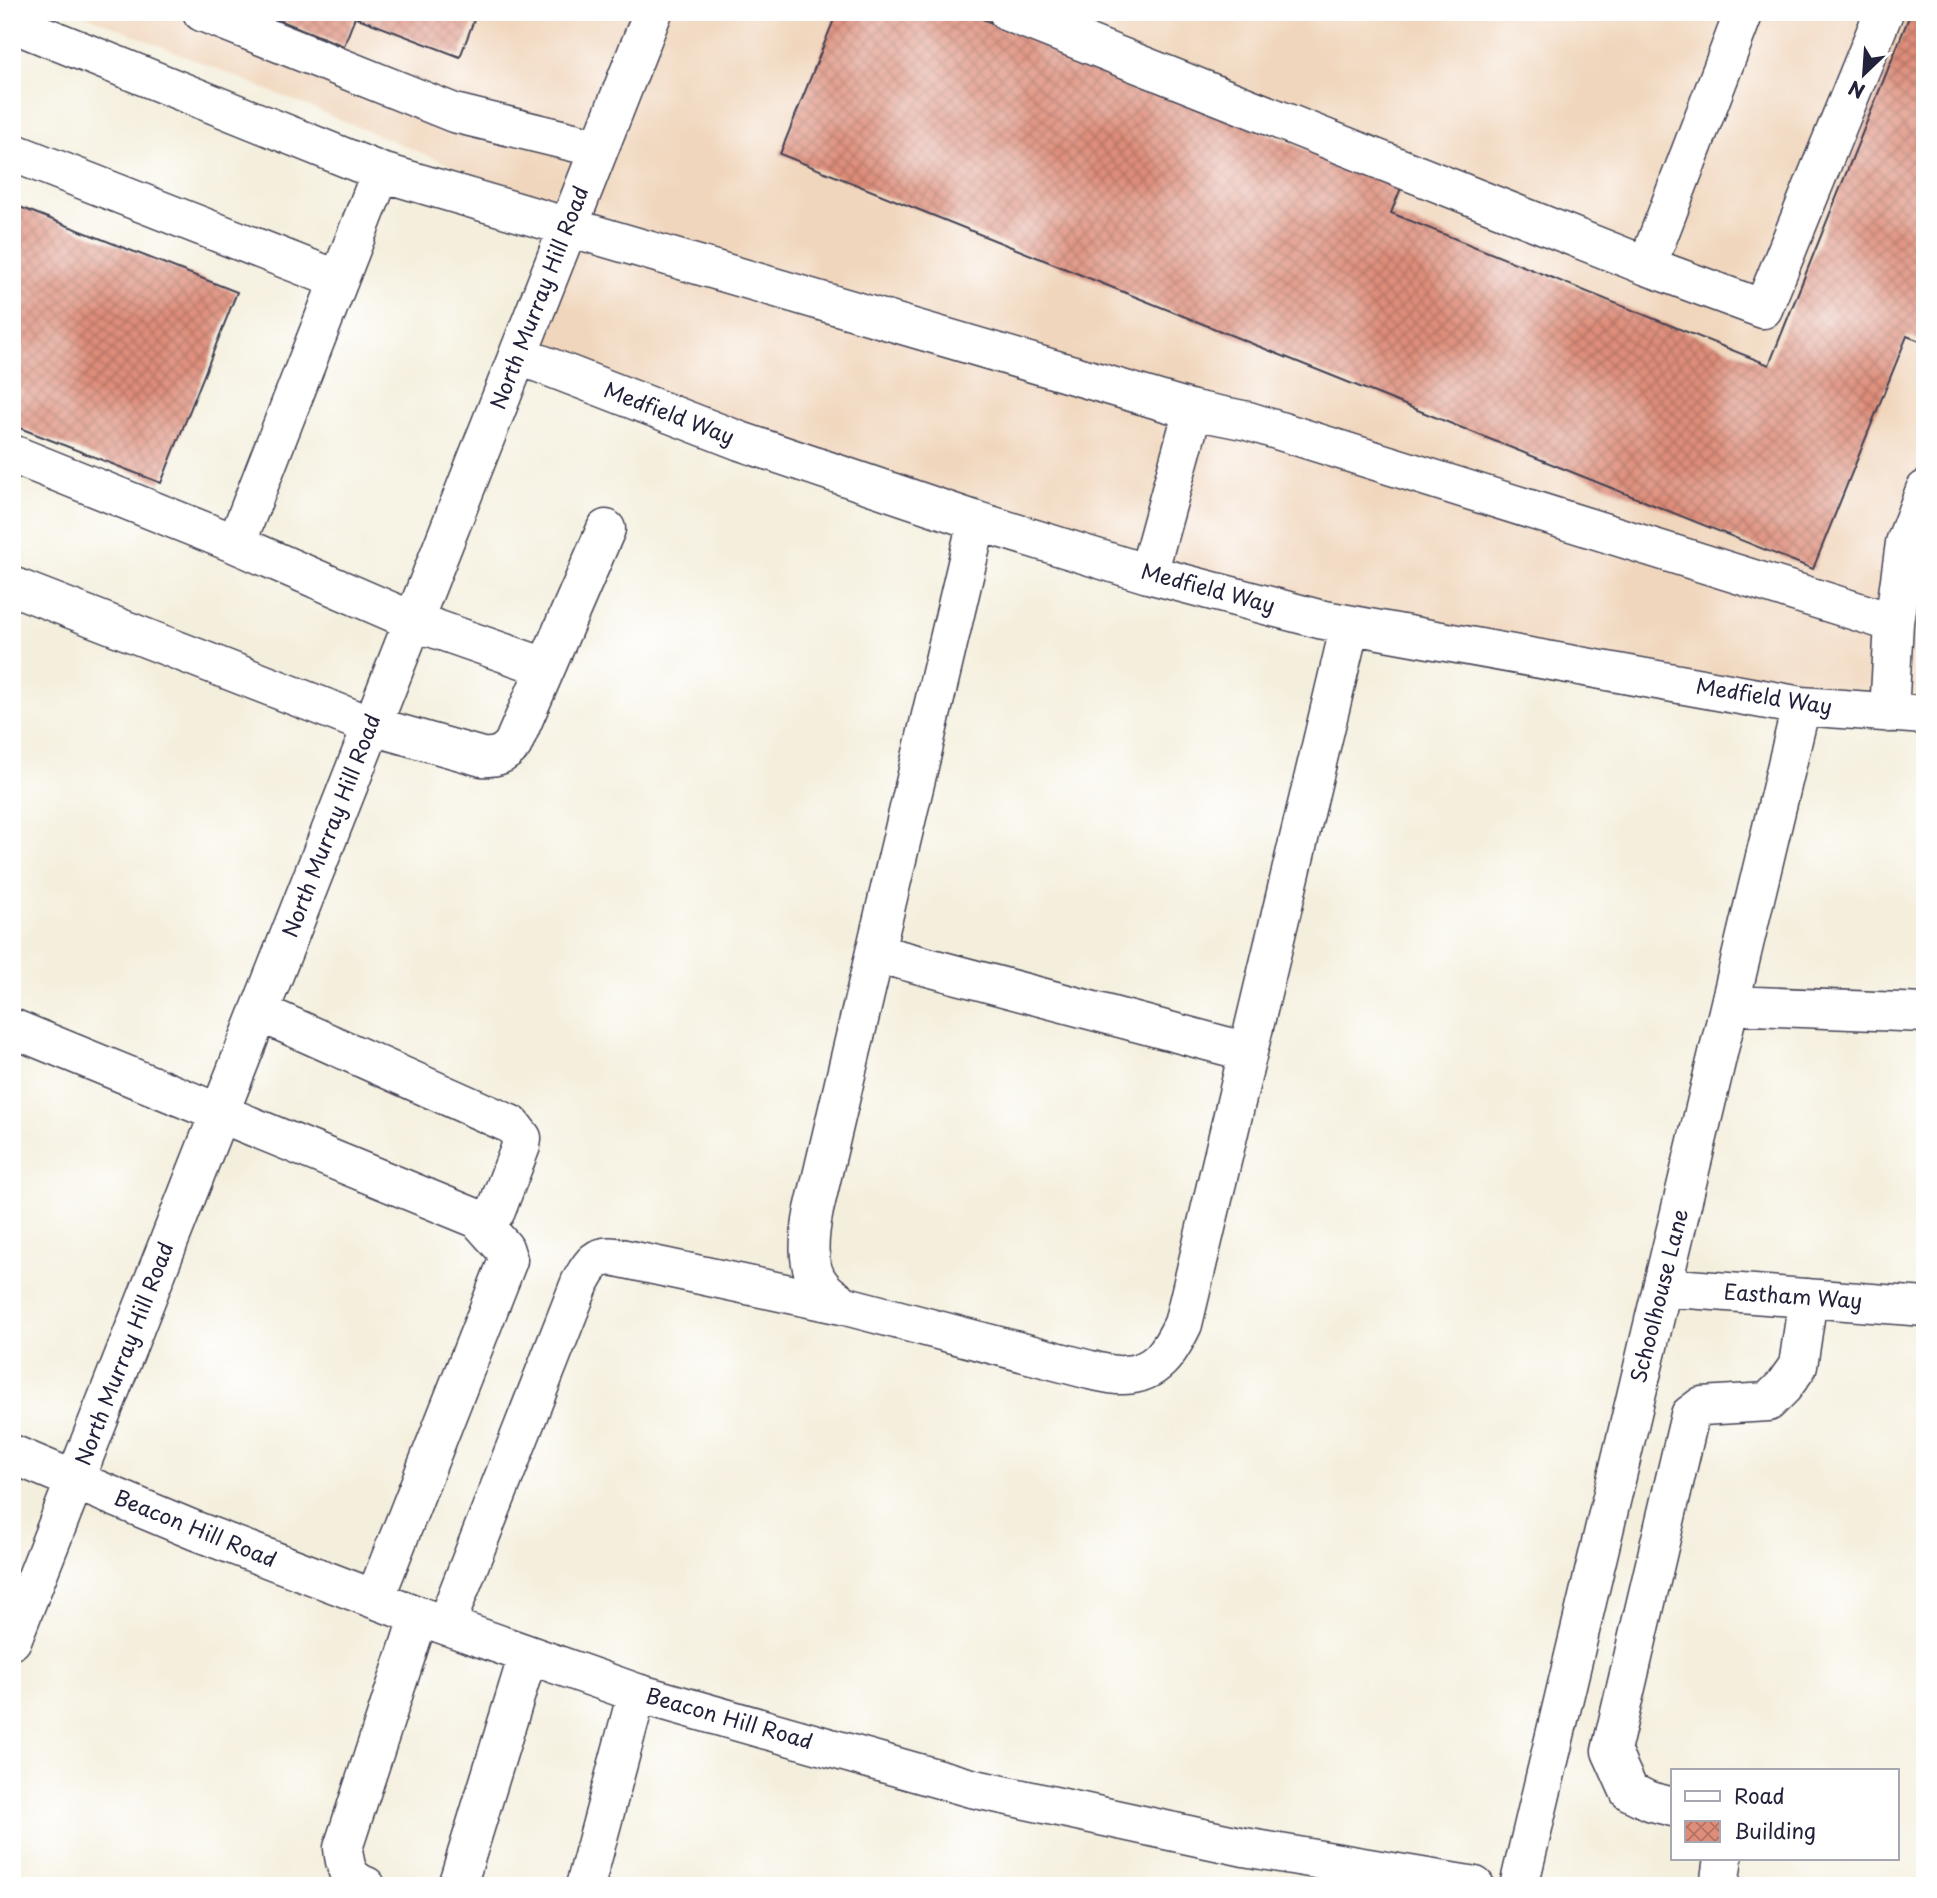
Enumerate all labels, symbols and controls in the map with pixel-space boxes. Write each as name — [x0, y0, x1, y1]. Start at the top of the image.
north arrow — [1828, 38, 1898, 108]
text: N — [1844, 74, 1869, 106]
street label: North Murray Hill Road — [481, 181, 596, 414]
street label: Medfield Way — [600, 373, 740, 452]
street label: Medfield Way — [1138, 554, 1279, 620]
street label: Medfield Way — [1694, 668, 1835, 722]
street label: North Murray Hill Road — [273, 709, 388, 942]
street label: Schoolhouse Lane — [1621, 1205, 1695, 1386]
street label: North Murray Hill Road — [66, 1237, 181, 1470]
street label: Eastham Way — [1723, 1274, 1864, 1316]
street label: Beacon Hill Road — [110, 1480, 282, 1574]
street label: Beacon Hill Road — [642, 1678, 817, 1756]
legend — [1671, 1769, 1898, 1860]
text: Road — [1734, 1779, 1785, 1811]
text: Building — [1734, 1814, 1816, 1846]

